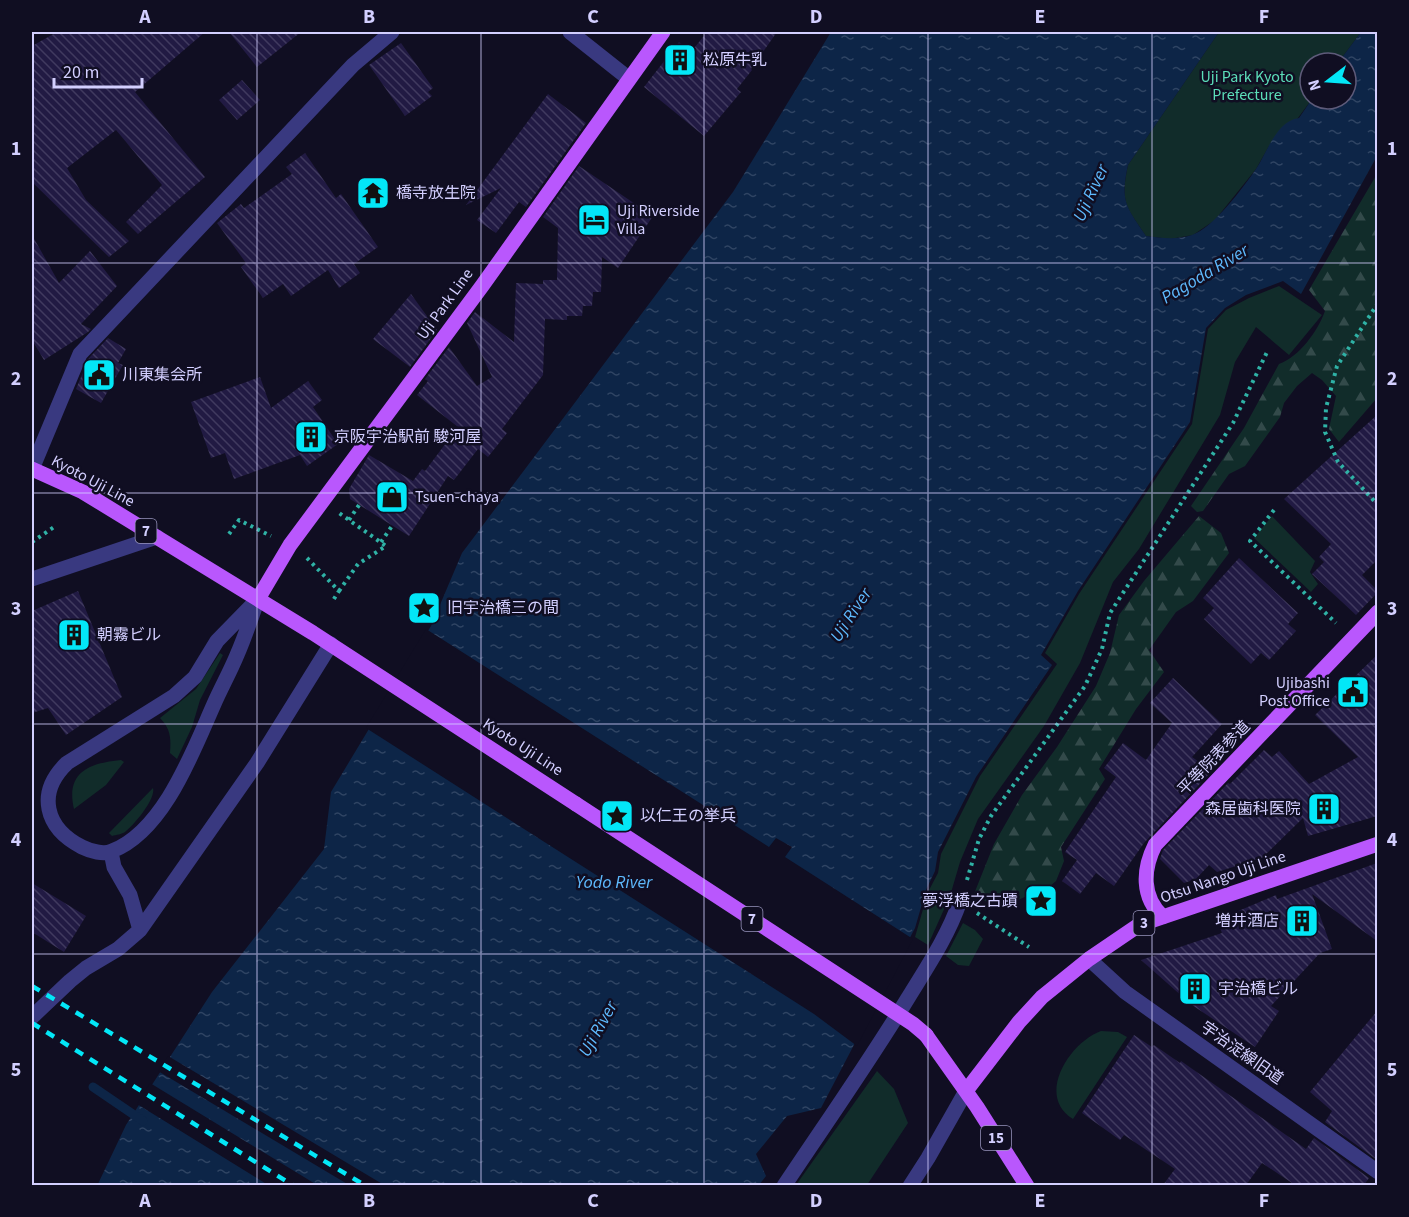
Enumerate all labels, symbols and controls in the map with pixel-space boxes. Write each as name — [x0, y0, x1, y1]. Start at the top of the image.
text: A — [138, 3, 151, 31]
text: B — [363, 3, 375, 31]
text: C — [587, 3, 599, 31]
text: D — [810, 3, 822, 31]
text: E — [1035, 3, 1045, 31]
text: F — [1259, 3, 1269, 31]
building icon: 松原牛乳 — [662, 42, 698, 78]
place label: 松原牛乳 — [703, 49, 767, 71]
scale bar — [54, 51, 142, 89]
north arrow — [1298, 51, 1358, 111]
text: 20 m — [63, 60, 99, 85]
park label: Uji Park Kyoto Prefecture — [1200, 66, 1294, 106]
text: N — [1303, 77, 1327, 93]
text: 1 — [11, 135, 21, 163]
text: 1 — [1387, 135, 1397, 163]
water label: Uji River — [1067, 160, 1115, 226]
temple icon: 橋寺放生院 — [355, 175, 391, 211]
place label: 橋寺放生院 — [396, 182, 476, 204]
place label: Uji Riverside Villa — [617, 200, 700, 240]
hotel icon: Uji Riverside Villa — [576, 202, 612, 238]
water label: Pagoda River — [1157, 238, 1254, 310]
street label: Uji Park Line — [412, 264, 478, 344]
public building icon: 川東集会所 — [81, 357, 117, 393]
place label: 川東集会所 — [122, 364, 202, 386]
text: 2 — [11, 365, 21, 393]
text: 2 — [1387, 365, 1397, 393]
building icon: 京阪宇治駅前 駿河屋 — [293, 419, 329, 455]
place label: 京阪宇治駅前 駿河屋 — [334, 426, 481, 448]
street label: Kyoto Uji Line — [47, 450, 139, 512]
shop icon: Tsuen-chaya — [374, 479, 410, 515]
place label: Tsuen-chaya — [415, 486, 499, 508]
road number: 7 — [136, 519, 156, 543]
water label: Uji River — [824, 582, 878, 647]
place icon: 旧宇治橋三の間 — [406, 590, 442, 626]
text: 3 — [11, 595, 21, 623]
text: 3 — [1387, 595, 1397, 623]
place label: 旧宇治橋三の間 — [447, 597, 559, 619]
building icon: 朝霧ビル — [56, 617, 92, 653]
place label: 朝霧ビル — [97, 624, 161, 646]
place label: Ujibashi Post Office — [1259, 672, 1330, 712]
public building icon: Ujibashi Post Office — [1335, 674, 1371, 710]
street label: Kyoto Uji Line — [479, 713, 567, 781]
street label: 平等院表参道 — [1173, 716, 1255, 800]
building icon: 森居歯科医院 — [1306, 791, 1342, 827]
place icon: 以仁王の挙兵 — [599, 798, 635, 834]
place label: 森居歯科医院 — [1205, 798, 1301, 820]
place label: 以仁王の挙兵 — [640, 805, 736, 827]
text: 4 — [11, 826, 22, 854]
text: 4 — [1387, 826, 1398, 854]
street label: Otsu Nango Uji Line — [1157, 845, 1289, 909]
water label: Yodo River — [576, 870, 653, 895]
place icon: 夢浮橋之古蹟 — [1023, 883, 1059, 919]
place label: 夢浮橋之古蹟 — [922, 890, 1018, 912]
building icon: 増井酒店 — [1284, 903, 1320, 939]
road number: 7 — [742, 907, 762, 931]
place label: 増井酒店 — [1215, 910, 1279, 932]
road number: 3 — [1134, 911, 1154, 935]
building icon: 宇治橋ビル — [1177, 971, 1213, 1007]
place label: 宇治橋ビル — [1218, 978, 1298, 1000]
water label: Uji River — [572, 996, 624, 1061]
street label: 宇治淀線旧道 — [1196, 1016, 1288, 1090]
text: 5 — [11, 1056, 21, 1084]
text: 5 — [1387, 1056, 1397, 1084]
road number: 15 — [981, 1126, 1011, 1150]
text: A — [138, 1187, 151, 1215]
text: B — [363, 1187, 375, 1215]
text: C — [587, 1187, 599, 1215]
text: D — [810, 1187, 822, 1215]
text: E — [1035, 1187, 1045, 1215]
text: F — [1259, 1187, 1269, 1215]

